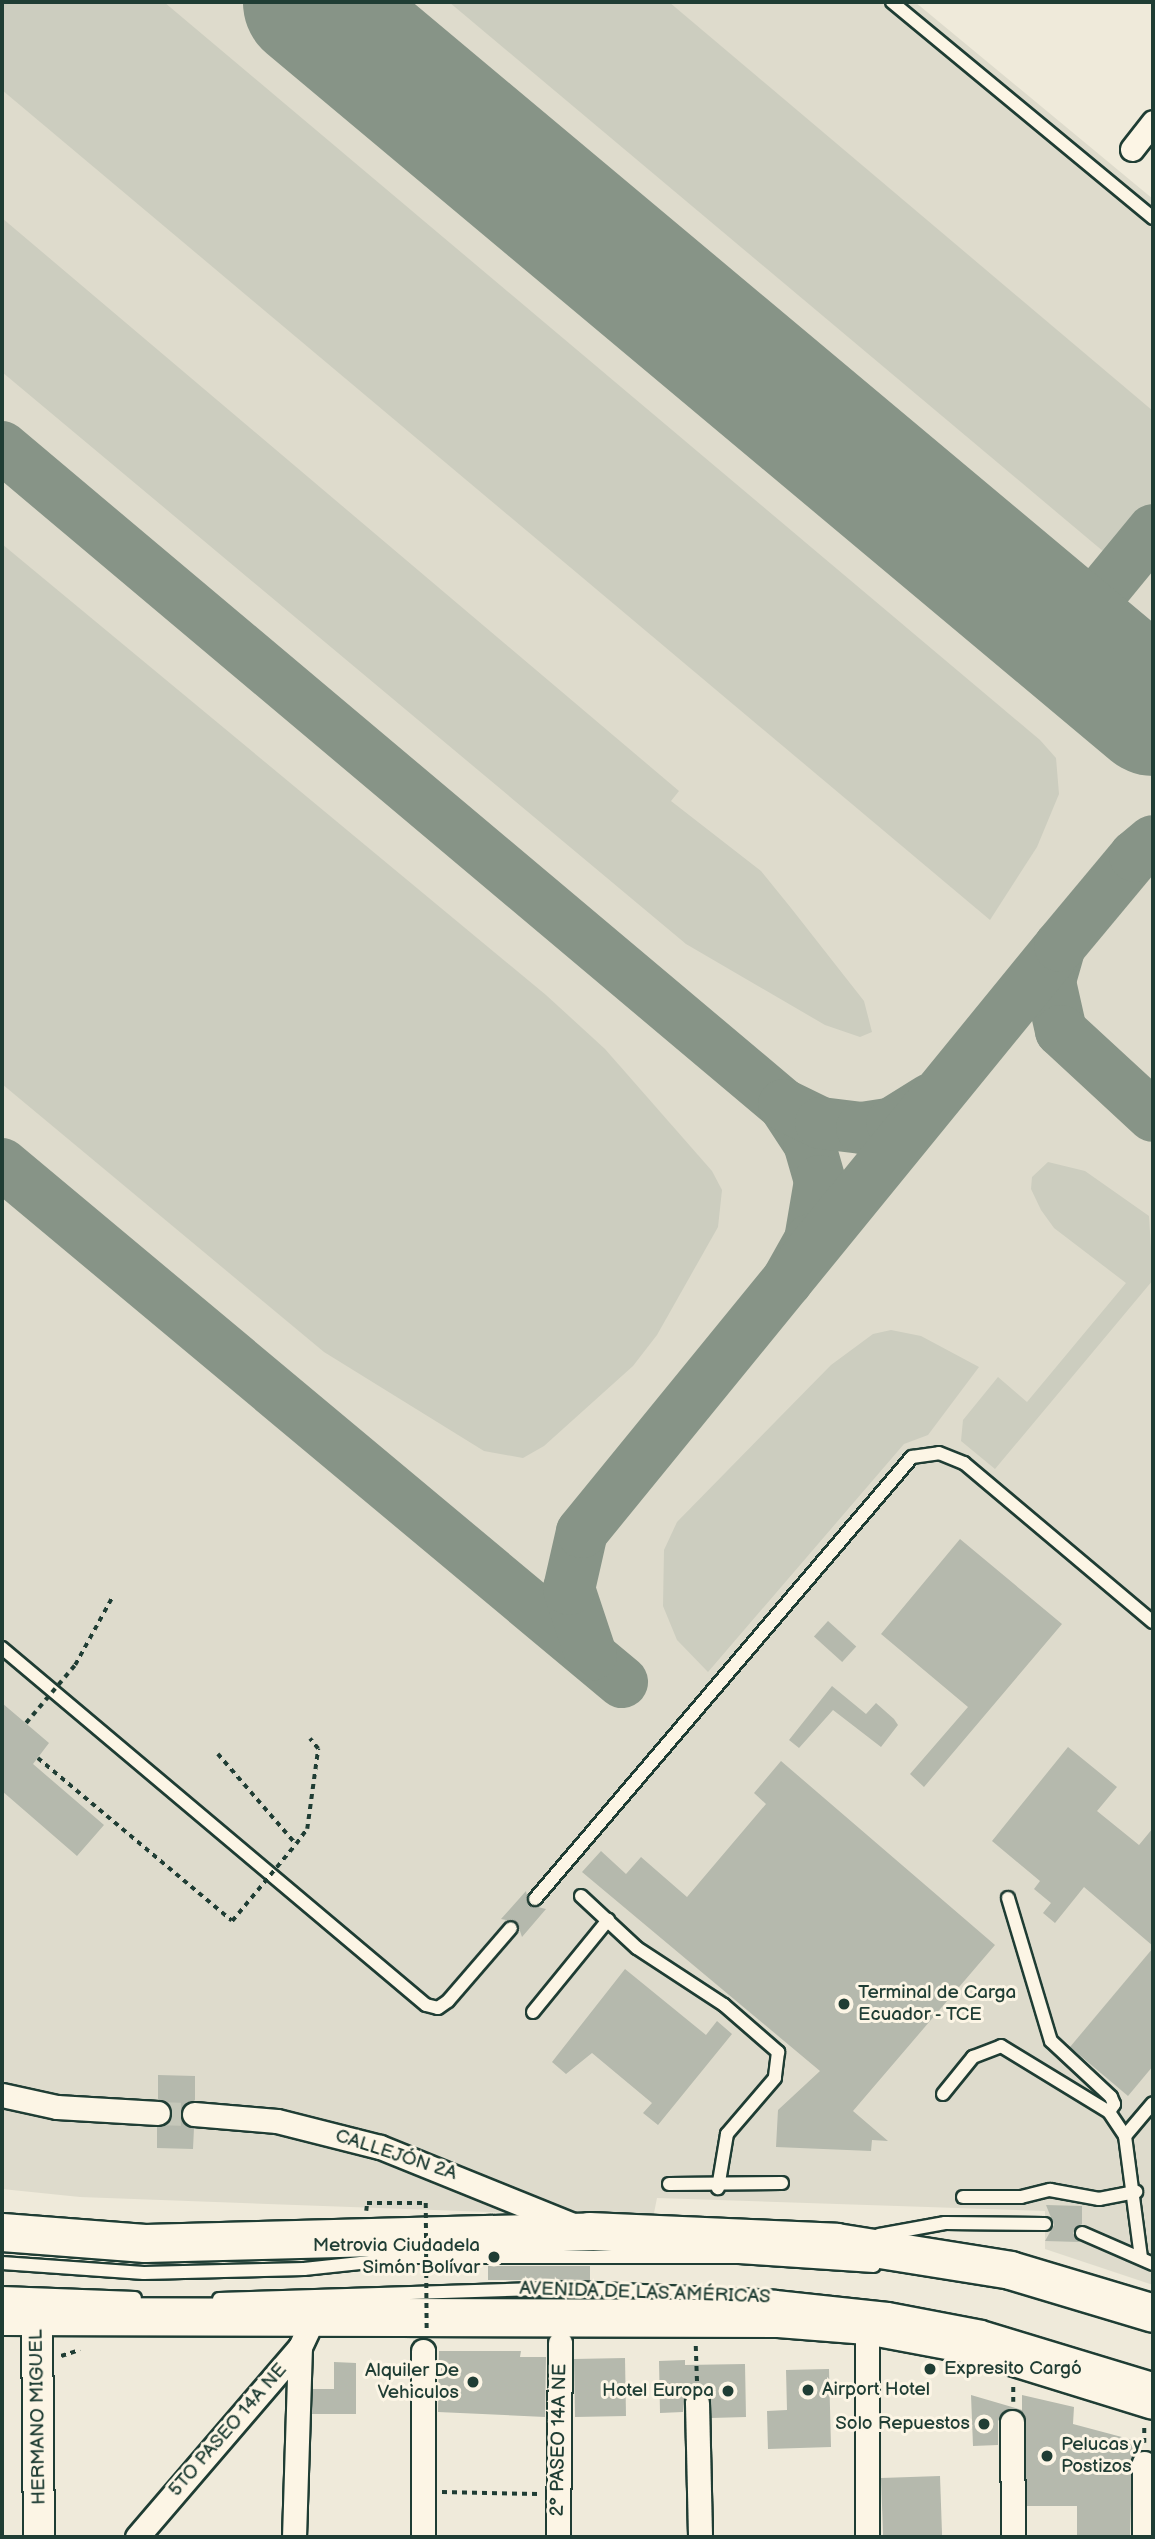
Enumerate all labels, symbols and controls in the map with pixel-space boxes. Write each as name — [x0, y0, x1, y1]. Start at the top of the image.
place label: Terminal de Carga Ecuador - TCE — [858, 1982, 1016, 2026]
marker: Terminal de Carga Ecuador - TCE — [836, 1996, 852, 2012]
street label: CALLEJÓN 2A — [332, 2125, 460, 2185]
place label: Metrovia Ciudadela Simón Bolívar — [313, 2235, 480, 2279]
marker: Metrovia Ciudadela Simón Bolívar — [486, 2249, 502, 2265]
street label: AVENIDA DE LAS AMÉRICAS — [519, 2277, 771, 2309]
street label: HERMANO MIGUEL — [25, 2329, 51, 2505]
place label: Expresito Cargó — [944, 2358, 1082, 2380]
street label: 5TO PASEO 14A NE — [164, 2359, 292, 2501]
place label: Alquiler De Vehiculos — [365, 2360, 459, 2404]
marker: Expresito Cargó — [922, 2361, 938, 2377]
street label: 2° PASEO 14A NE — [546, 2363, 572, 2517]
marker: Alquiler De Vehiculos — [465, 2374, 481, 2390]
place label: Airport Hotel — [822, 2379, 930, 2401]
place label: Hotel Europa — [602, 2380, 714, 2402]
marker: Airport Hotel — [800, 2382, 816, 2398]
marker: Hotel Europa — [720, 2383, 736, 2399]
place label: Solo Repuestos — [835, 2413, 970, 2435]
marker: Solo Repuestos — [976, 2416, 992, 2432]
place label: Pelucas y Postizos — [1061, 2434, 1142, 2478]
marker: Pelucas y Postizos — [1039, 2448, 1055, 2464]

